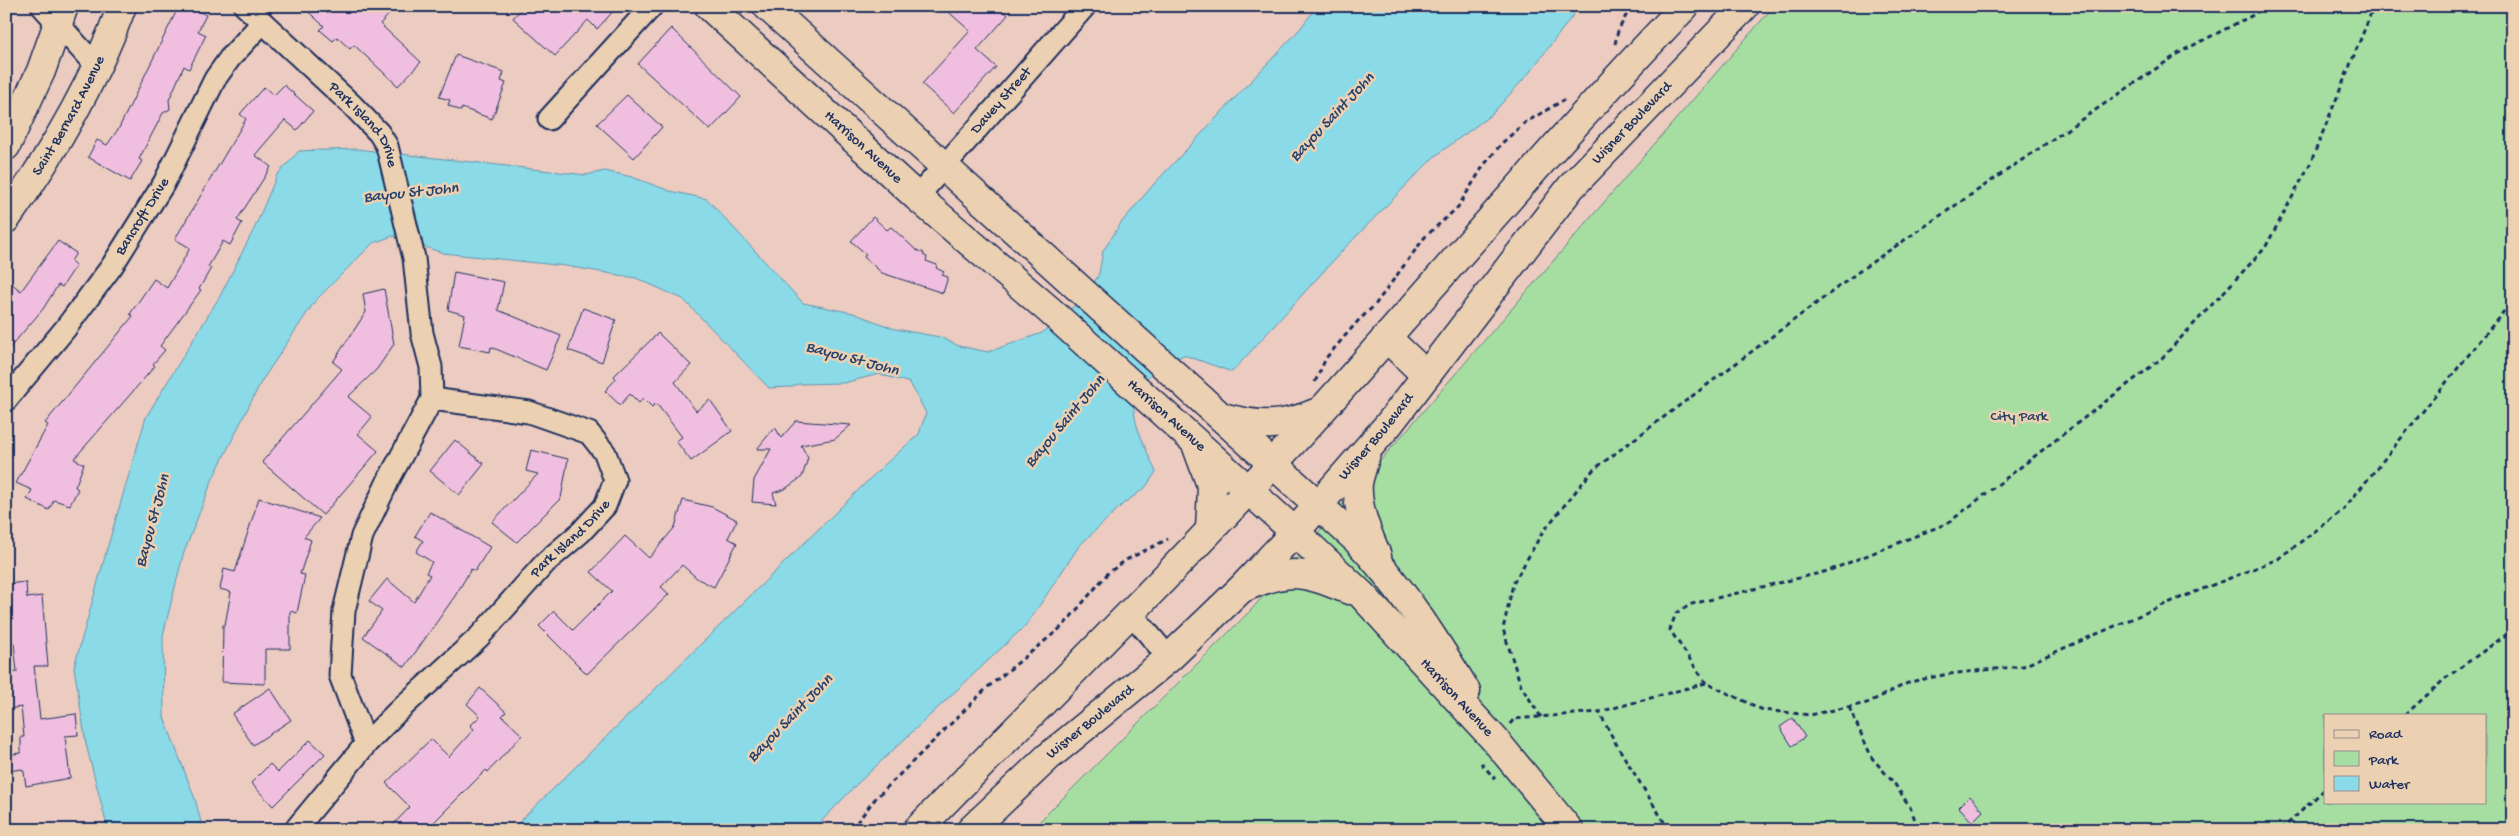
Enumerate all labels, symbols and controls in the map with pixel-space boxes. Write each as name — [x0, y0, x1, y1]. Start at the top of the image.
street label: Saint Bernard Avenue — [29, 53, 109, 179]
street label: Davey Street — [967, 62, 1037, 139]
water label: Bayou Saint John — [1287, 69, 1380, 167]
street label: Wisner Boulevard — [1588, 77, 1677, 168]
street label: Park Island Drive — [324, 78, 401, 169]
street label: Harrison Avenue — [820, 107, 906, 188]
street label: Bancroft Drive — [111, 175, 174, 260]
water label: Bayou St John — [363, 180, 460, 208]
water label: Bayou St John — [804, 338, 901, 382]
water label: Bayou Saint John — [1022, 371, 1111, 472]
street label: Harrison Avenue — [1123, 376, 1210, 456]
street label: Wisner Boulevard — [1335, 389, 1419, 484]
park label: City Park — [1990, 408, 2049, 426]
water label: Bayou St John — [132, 472, 176, 569]
street label: Park Island Drive — [526, 498, 615, 583]
street label: Harrison Avenue — [1416, 655, 1497, 741]
water label: Bayou Saint John — [744, 671, 838, 767]
street label: Wisner Boulevard — [1043, 680, 1139, 763]
legend — [2324, 714, 2486, 804]
text: Road — [2369, 726, 2403, 744]
text: Park — [2368, 752, 2399, 770]
text: Water — [2369, 776, 2411, 794]

